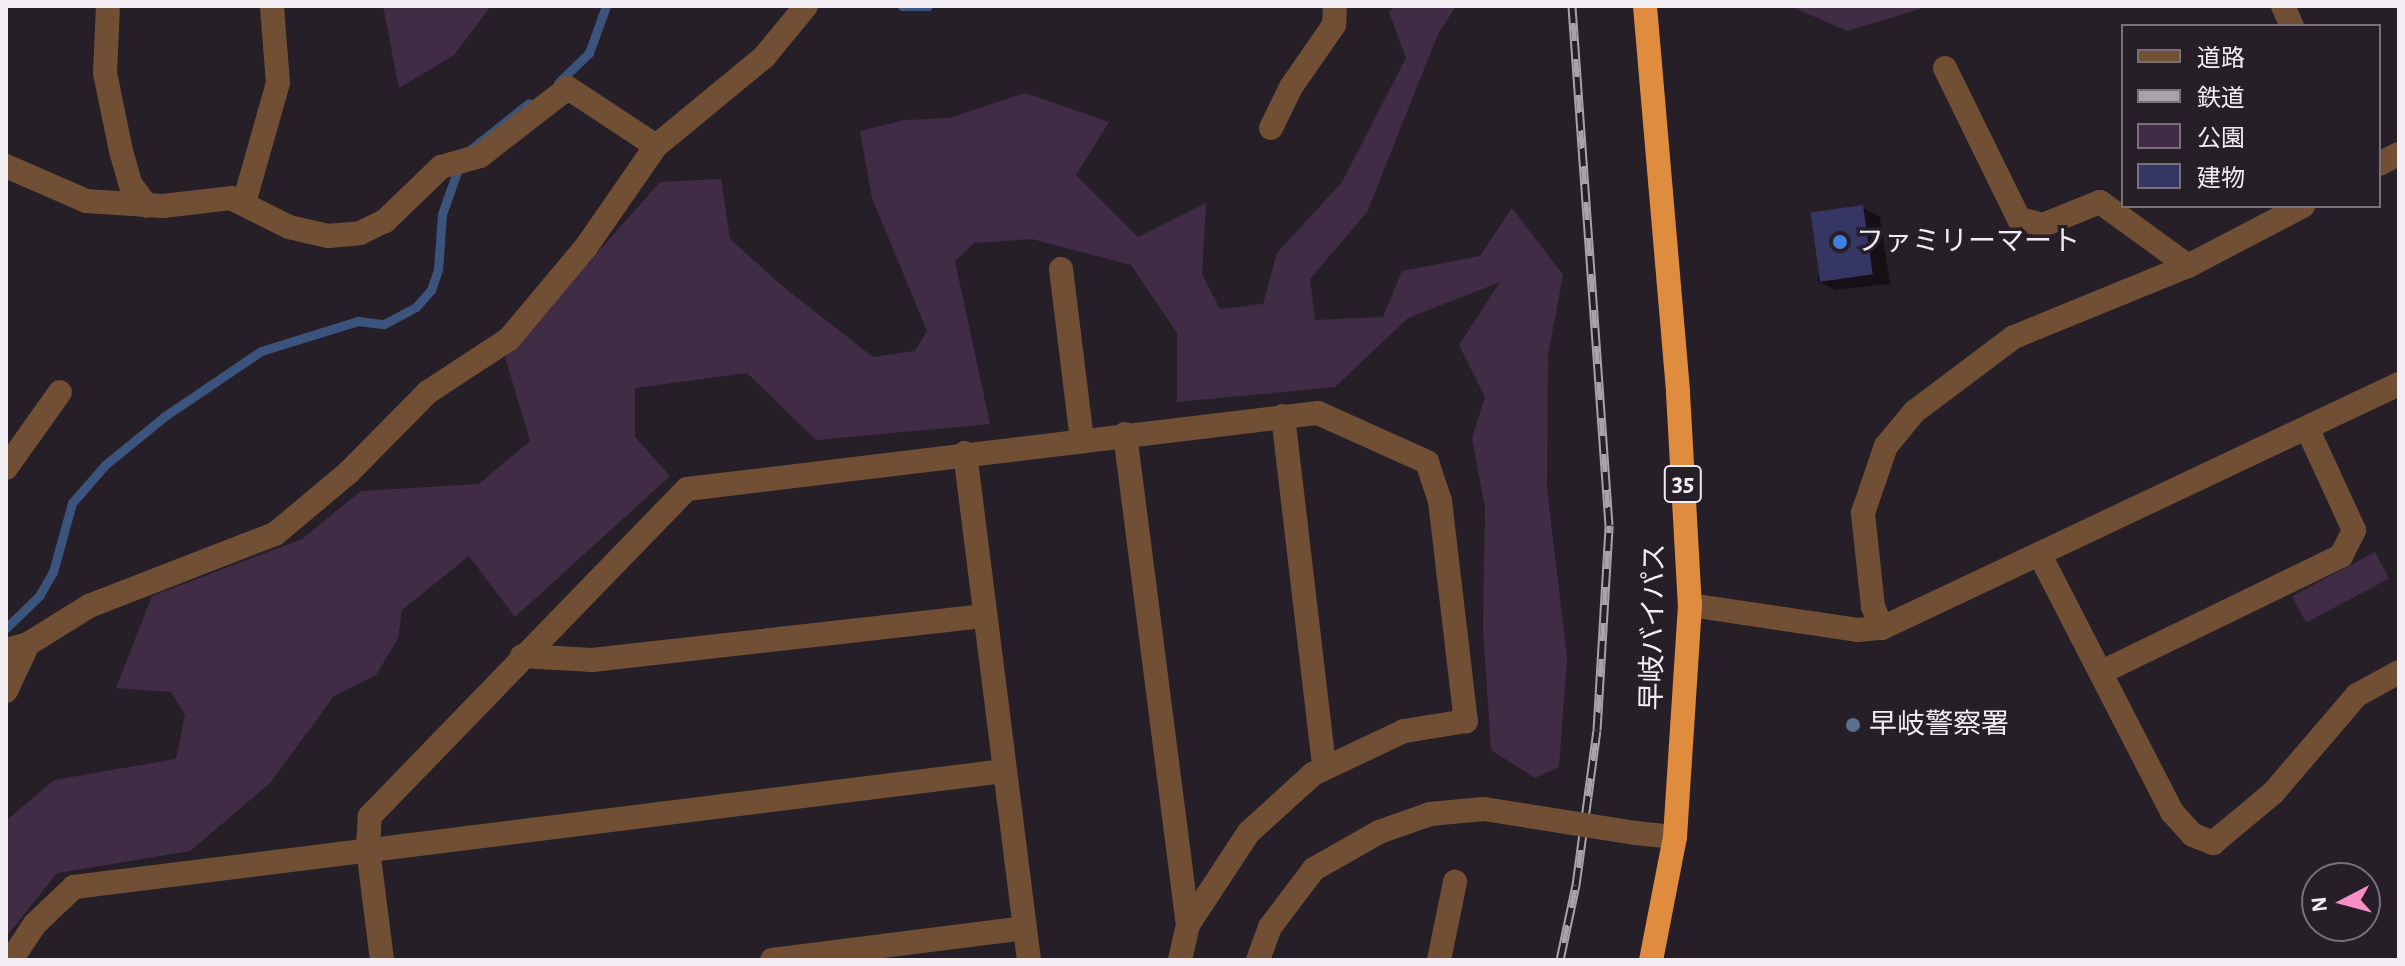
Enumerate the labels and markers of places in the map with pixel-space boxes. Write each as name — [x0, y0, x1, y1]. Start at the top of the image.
place label: ファミリーマート — [1856, 225, 2080, 259]
marker: ファミリーマート — [1831, 233, 1849, 251]
place label: 早岐警察署 — [1869, 708, 2009, 742]
marker: 早岐警察署 — [1844, 716, 1862, 734]

